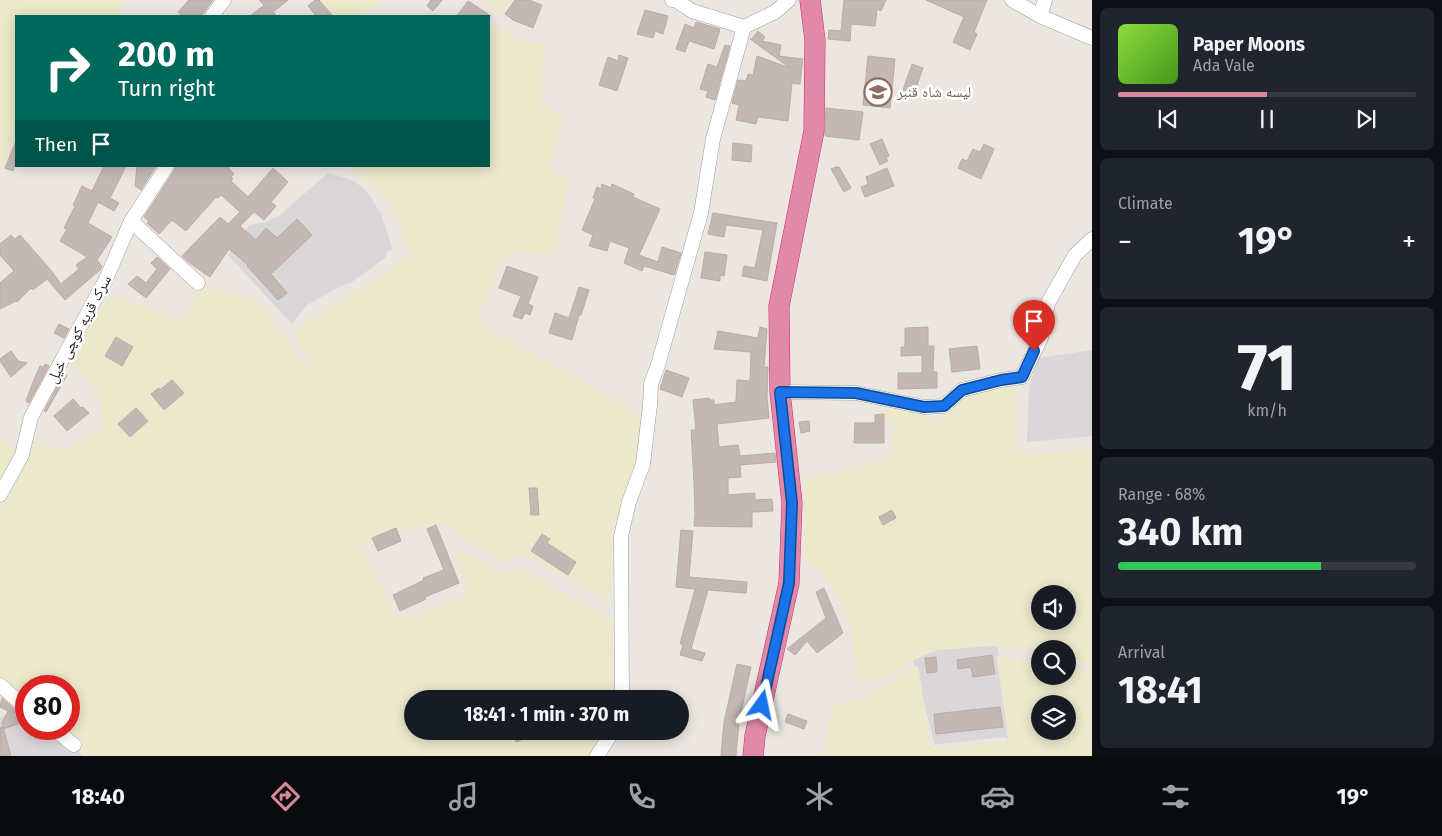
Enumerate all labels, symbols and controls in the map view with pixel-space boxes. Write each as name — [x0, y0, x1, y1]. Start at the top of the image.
text: 200 m — [118, 33, 215, 75]
text: Paper Moons — [1193, 33, 1305, 56]
icon: right — [35, 35, 100, 100]
text: Ada Vale — [1193, 56, 1255, 75]
text: Turn right — [118, 75, 215, 102]
school or university icon: لیسه شاه قنبر — [863, 77, 893, 107]
place label: لیسه شاه قنبر — [896, 83, 971, 101]
icon: previous — [1154, 105, 1182, 133]
icon: pause — [1253, 105, 1281, 133]
icon: next — [1352, 105, 1380, 133]
icon: arrive — [87, 130, 115, 158]
text: Then — [35, 133, 77, 156]
text: Climate — [1118, 194, 1173, 213]
text: 19° — [1238, 218, 1296, 264]
text: − — [1118, 225, 1132, 258]
text: + — [1402, 225, 1416, 258]
street label: سرک قریه کوچی خیل — [43, 272, 116, 387]
pin — [1013, 300, 1055, 351]
icon: arrive — [1020, 307, 1048, 335]
text: 71 — [1237, 329, 1297, 407]
text: km/h — [1247, 401, 1287, 420]
text: Range · 68% — [1118, 485, 1205, 504]
text: 340 km — [1118, 509, 1243, 555]
map controls — [1031, 585, 1076, 740]
button: sound — [1031, 585, 1076, 630]
button: search — [1031, 640, 1076, 685]
text: Arrival — [1118, 643, 1165, 662]
text: 18:41 — [1118, 667, 1203, 713]
speed limit sign: 80 — [15, 675, 80, 740]
position arrow — [735, 678, 787, 730]
button: layers — [1031, 695, 1076, 740]
text: 18:41 · 1 min · 370 m — [464, 703, 629, 726]
icon: directions — [268, 779, 303, 814]
icon: music — [446, 779, 481, 814]
icon: phone — [624, 779, 659, 814]
icon: climate — [802, 779, 837, 814]
icon: car — [980, 779, 1015, 814]
icon: filters — [1158, 779, 1193, 814]
text: 18:40 — [72, 783, 125, 810]
text: 19° — [1336, 783, 1370, 810]

